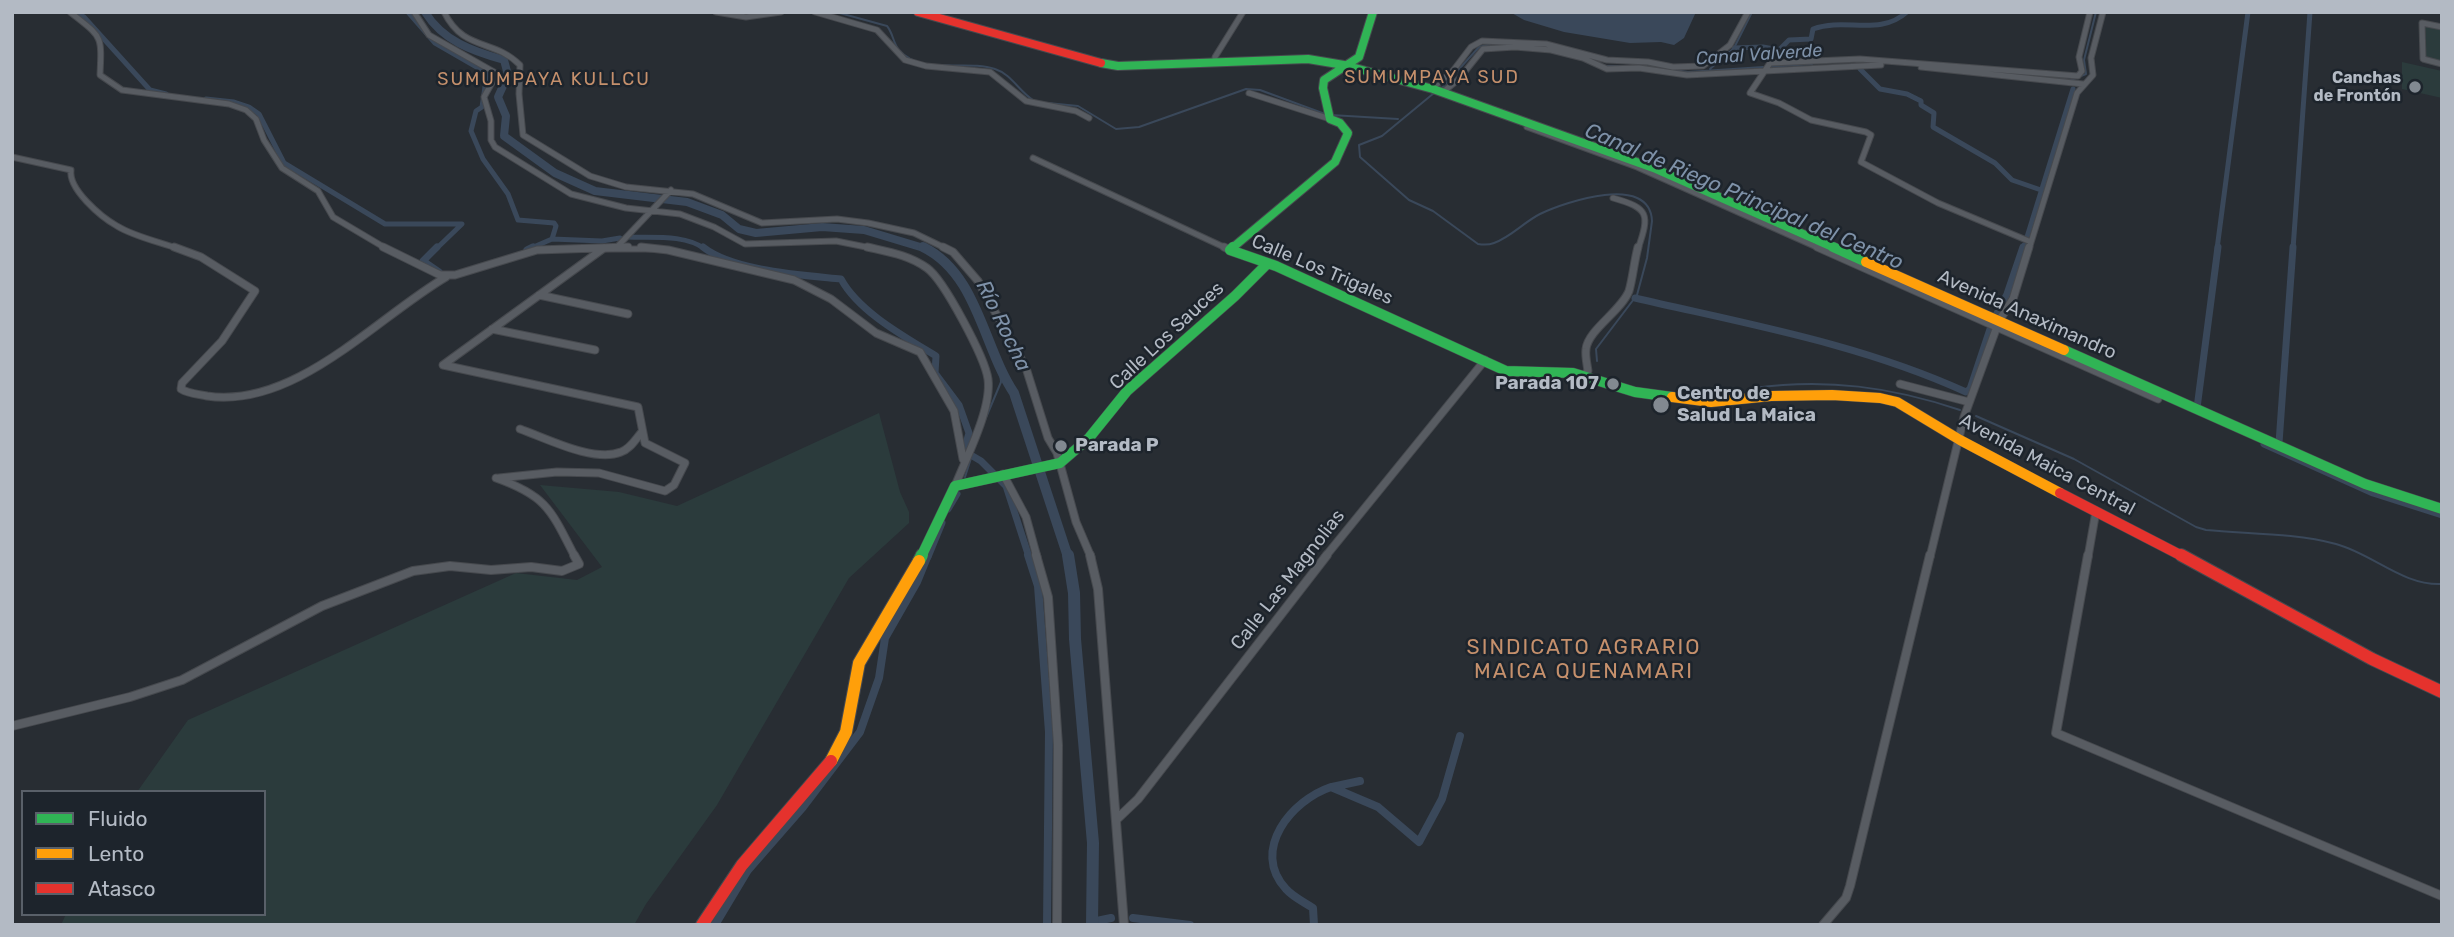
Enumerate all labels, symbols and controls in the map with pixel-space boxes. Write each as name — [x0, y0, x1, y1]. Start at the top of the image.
water label: Canal Valverde — [1695, 40, 1823, 70]
district label: SUMUMPAYA SUD — [1346, 67, 1518, 89]
place label: Canchas de Frontón — [2314, 68, 2401, 106]
district label: SUMUMPAYA KULLCU — [439, 69, 649, 91]
marker: Canchas de Frontón — [2407, 79, 2423, 95]
water label: Canal de Riego Principal del Centro — [1581, 118, 1907, 276]
street label: Calle Los Trigales — [1248, 230, 1396, 310]
street label: Avenida Anaximandro — [1934, 265, 2120, 365]
water label: Río Rocha — [970, 276, 1036, 376]
street label: Calle Los Sauces — [1105, 277, 1229, 395]
place label: Parada 107 — [1495, 373, 1599, 395]
marker: Parada 107 — [1605, 376, 1621, 392]
place label: Centro de Salud La Maica — [1677, 383, 1816, 427]
marker: Centro de Salud La Maica — [1651, 395, 1671, 415]
street label: Avenida Maica Central — [1955, 409, 2139, 521]
place label: Parada P — [1075, 435, 1159, 457]
marker: Parada P — [1053, 438, 1069, 454]
street label: Calle Las Magnolias — [1226, 505, 1350, 655]
district label: SINDICATO AGRARIO MAICA QUENAMARI — [1469, 635, 1699, 685]
legend — [21, 790, 266, 916]
text: Fluido — [88, 806, 148, 831]
text: Lento — [88, 841, 144, 866]
text: Atasco — [88, 876, 156, 901]

